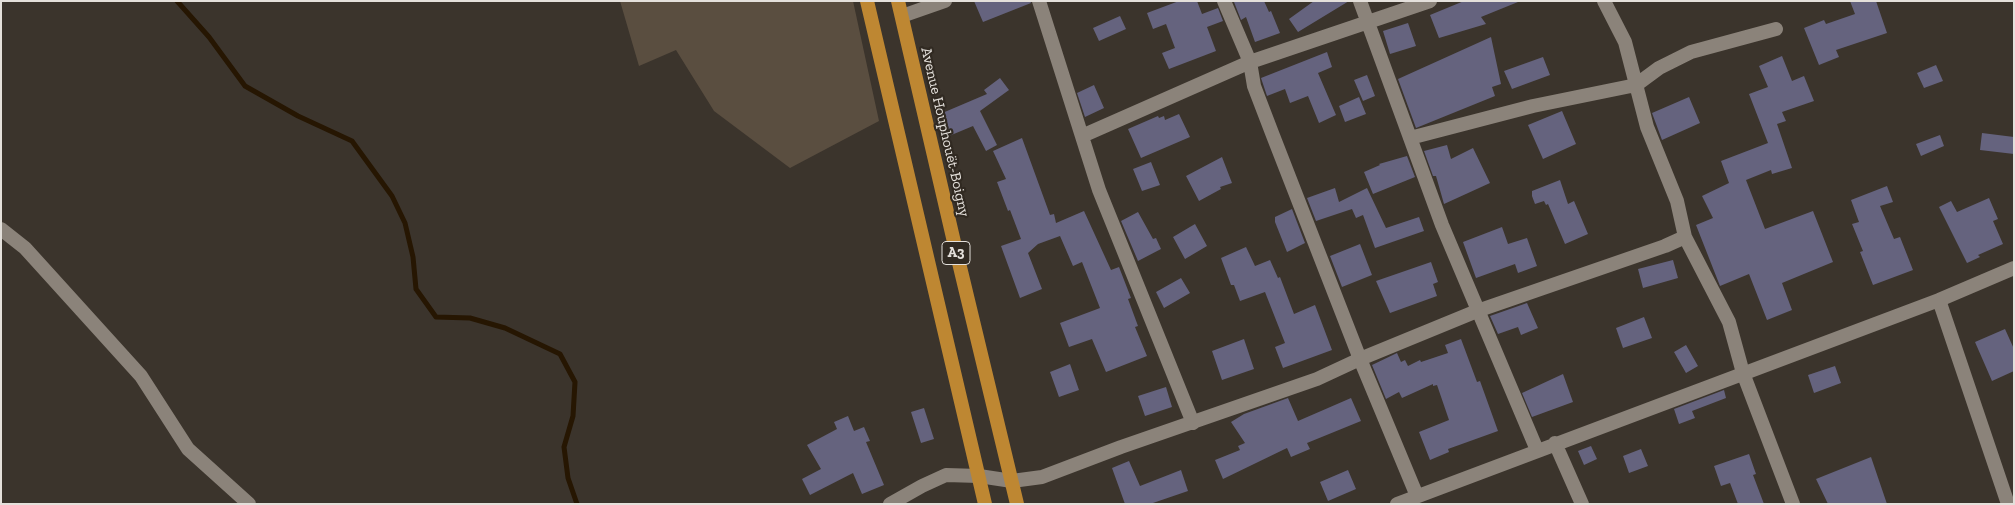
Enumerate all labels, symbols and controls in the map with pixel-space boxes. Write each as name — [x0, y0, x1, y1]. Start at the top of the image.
street label: Avenue Houphouët-Boigny — [917, 46, 973, 218]
road number: A3 — [942, 242, 970, 264]

